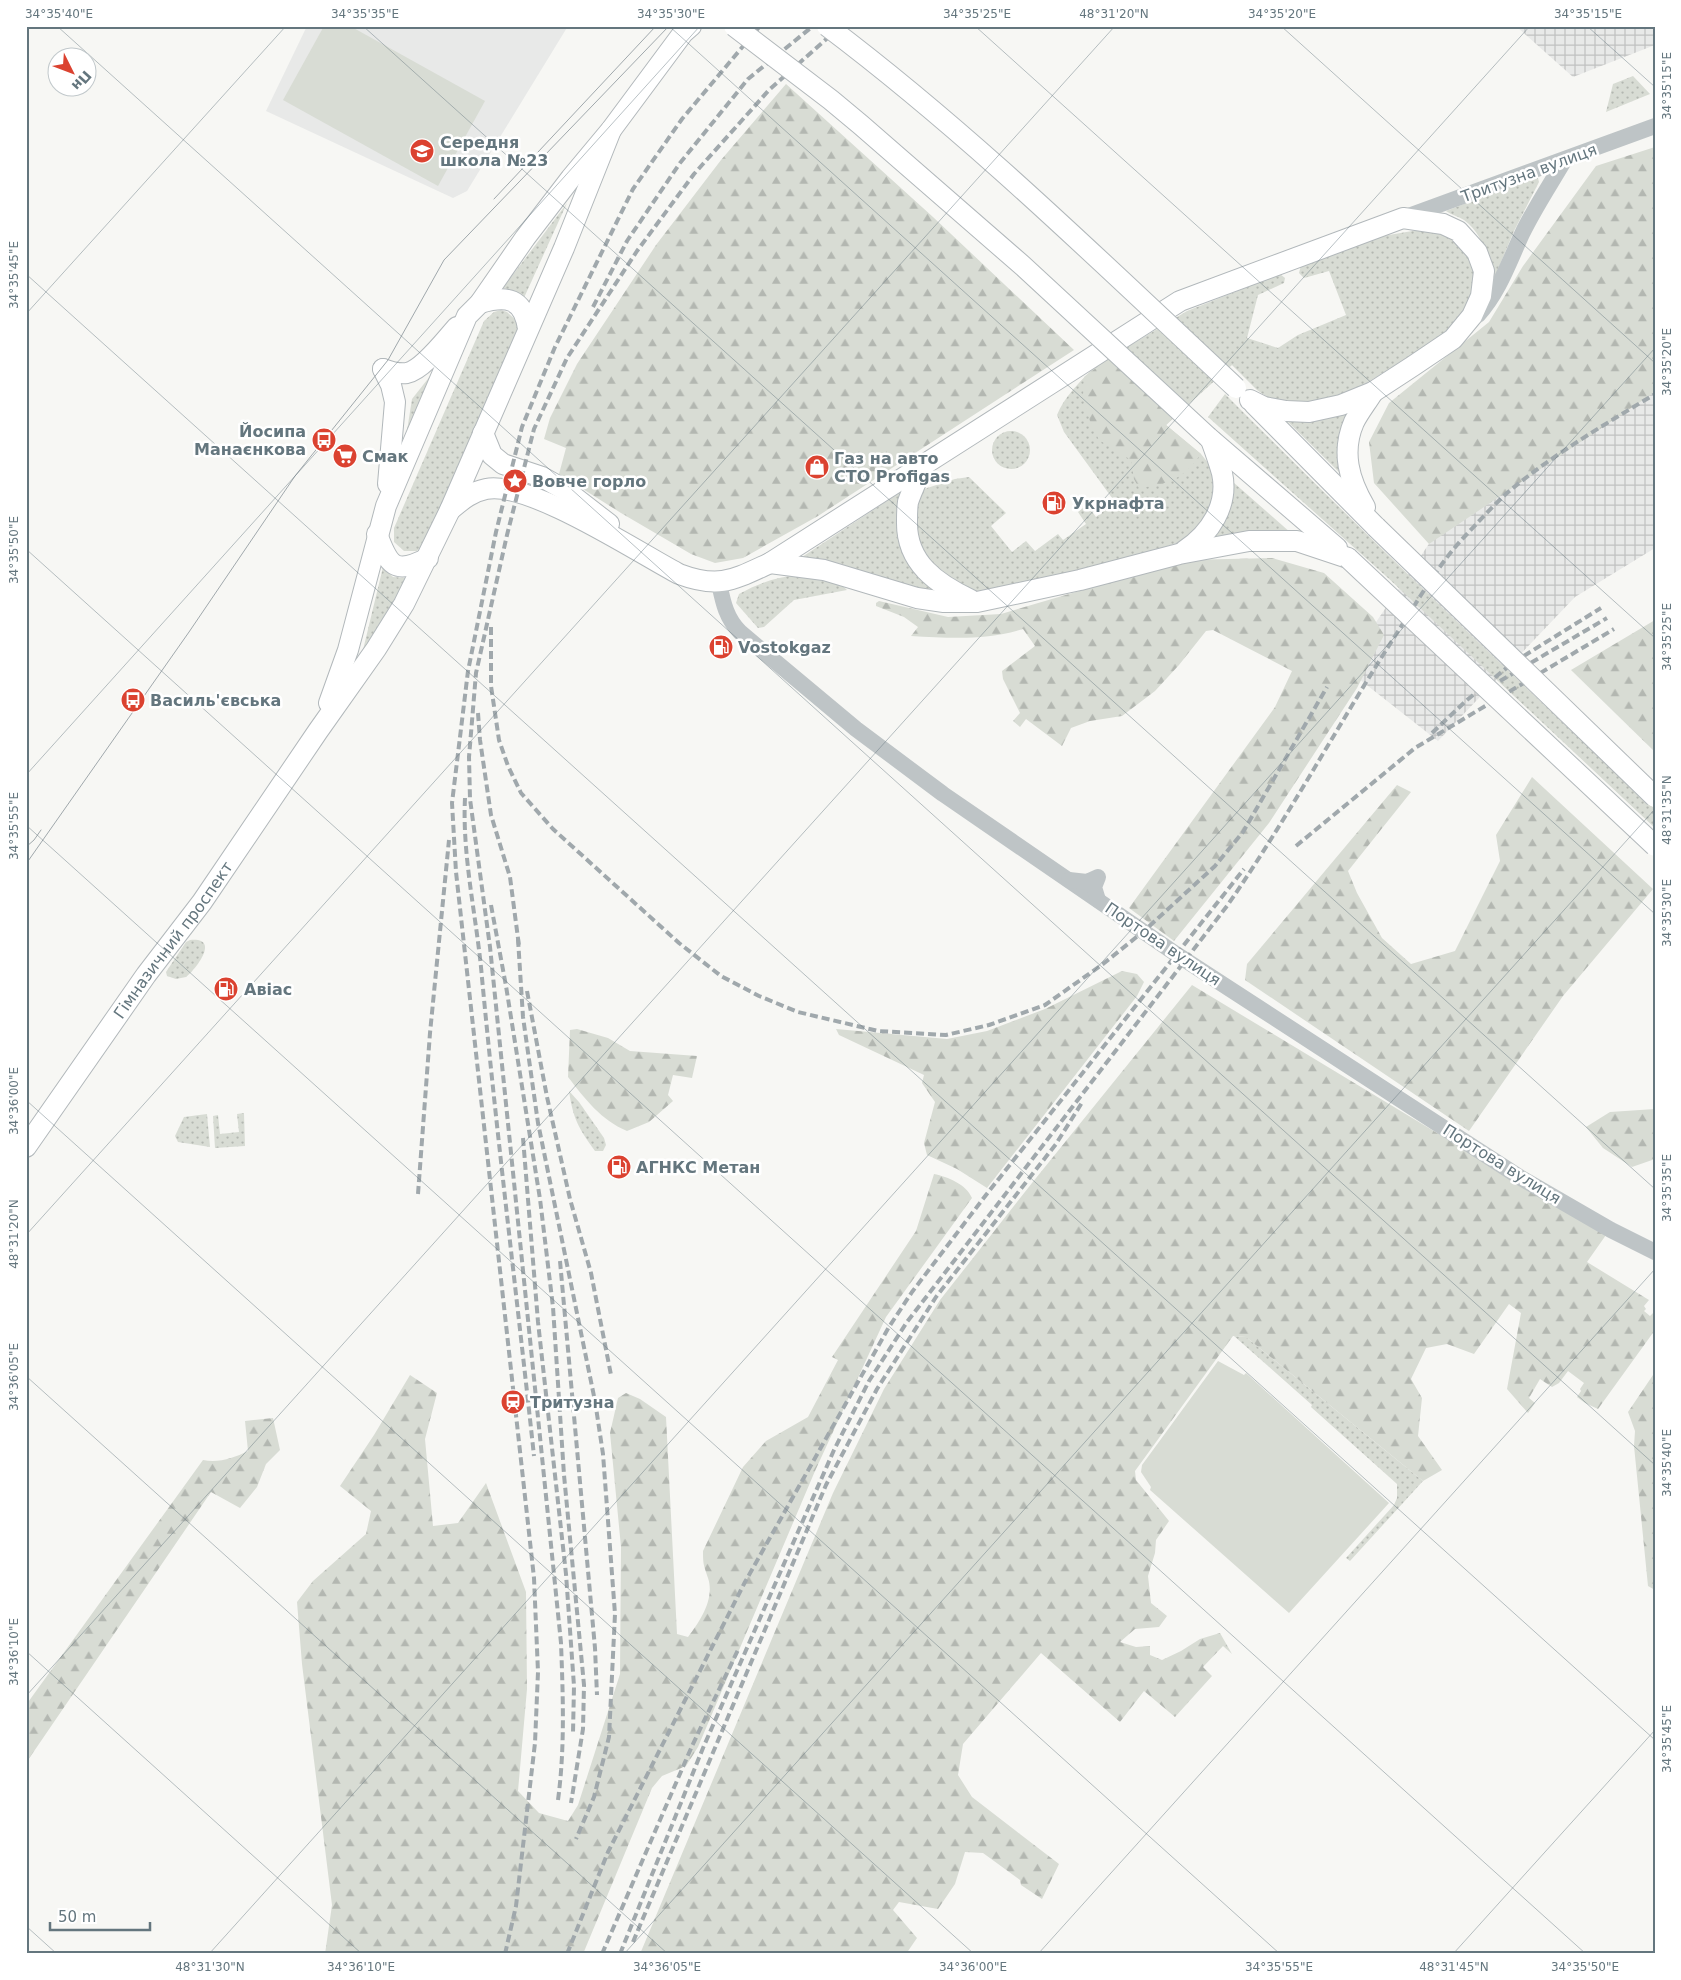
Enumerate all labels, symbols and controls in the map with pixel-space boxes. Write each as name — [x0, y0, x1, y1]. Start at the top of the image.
text: 34°35'40"E — [25, 7, 93, 21]
text: 34°35'35"E — [331, 7, 399, 21]
text: 34°35'30"E — [637, 7, 705, 21]
text: 34°35'25"E — [943, 7, 1011, 21]
text: 48°31'20"N — [1079, 7, 1149, 21]
text: 34°35'20"E — [1248, 7, 1316, 21]
text: 34°35'15"E — [1554, 7, 1622, 21]
north arrow — [48, 48, 98, 98]
text: 34°35'15"E — [1660, 52, 1674, 120]
text: Пн — [69, 67, 95, 94]
place label: Середня школа №23 — [440, 133, 548, 170]
school or university icon: Середня школа №23 — [409, 138, 435, 164]
street label: Тритузна вулиця — [1458, 140, 1599, 207]
text: 34°35'45"E — [7, 241, 21, 309]
text: 34°35'20"E — [1660, 328, 1674, 396]
place label: Йосипа Манаєнкова — [194, 422, 306, 459]
bus stop icon: Йосипа Манаєнкова — [311, 427, 337, 453]
supermarket icon: Смак — [332, 443, 358, 469]
place label: Смак — [362, 447, 409, 466]
place label: Газ на авто СТО Profigas — [834, 449, 950, 486]
shop icon: Газ на авто СТО Profigas — [804, 454, 830, 480]
place icon: Вовче горло — [502, 468, 528, 494]
place label: Вовче горло — [532, 472, 646, 491]
fuel station icon: Укрнафта — [1041, 490, 1067, 516]
place label: Укрнафта — [1072, 494, 1164, 513]
text: 34°35'50"E — [7, 516, 21, 584]
text: 34°35'25"E — [1660, 603, 1674, 671]
fuel station icon: Vostokgaz — [708, 634, 734, 660]
place label: Vostokgaz — [738, 638, 831, 657]
bus stop icon: Василь'євська — [120, 687, 146, 713]
place label: Василь'євська — [150, 691, 281, 710]
text: 48°31'35"N — [1660, 775, 1674, 845]
text: 34°35'55"E — [7, 792, 21, 860]
street label: Гімназичний проспект — [109, 858, 236, 1022]
text: 34°35'30"E — [1660, 879, 1674, 947]
street label: Портова вулиця — [1102, 898, 1224, 990]
fuel station icon: Авіас — [213, 976, 239, 1002]
place label: Авіас — [244, 980, 292, 999]
text: 34°36'00"E — [7, 1067, 21, 1135]
street label: Портова вулиця — [1440, 1120, 1564, 1208]
fuel station icon: АГНКС Метан — [606, 1154, 632, 1180]
text: 34°35'35"E — [1660, 1154, 1674, 1222]
place label: АГНКС Метан — [636, 1158, 760, 1177]
text: 48°31'20"N — [7, 1199, 21, 1269]
text: 34°36'05"E — [7, 1343, 21, 1411]
station icon: Тритузна — [500, 1389, 526, 1415]
place label: Тритузна — [530, 1393, 614, 1412]
text: 34°35'40"E — [1660, 1429, 1674, 1497]
text: 34°36'10"E — [7, 1618, 21, 1686]
text: 34°35'45"E — [1660, 1705, 1674, 1773]
scale bar — [50, 1900, 150, 1932]
text: 50 m — [58, 1908, 96, 1926]
text: 48°31'30"N — [175, 1960, 245, 1974]
text: 34°36'10"E — [327, 1960, 395, 1974]
text: 34°36'05"E — [633, 1960, 701, 1974]
text: 34°36'00"E — [939, 1960, 1007, 1974]
text: 34°35'55"E — [1245, 1960, 1313, 1974]
text: 48°31'45"N — [1419, 1960, 1489, 1974]
text: 34°35'50"E — [1551, 1960, 1619, 1974]

